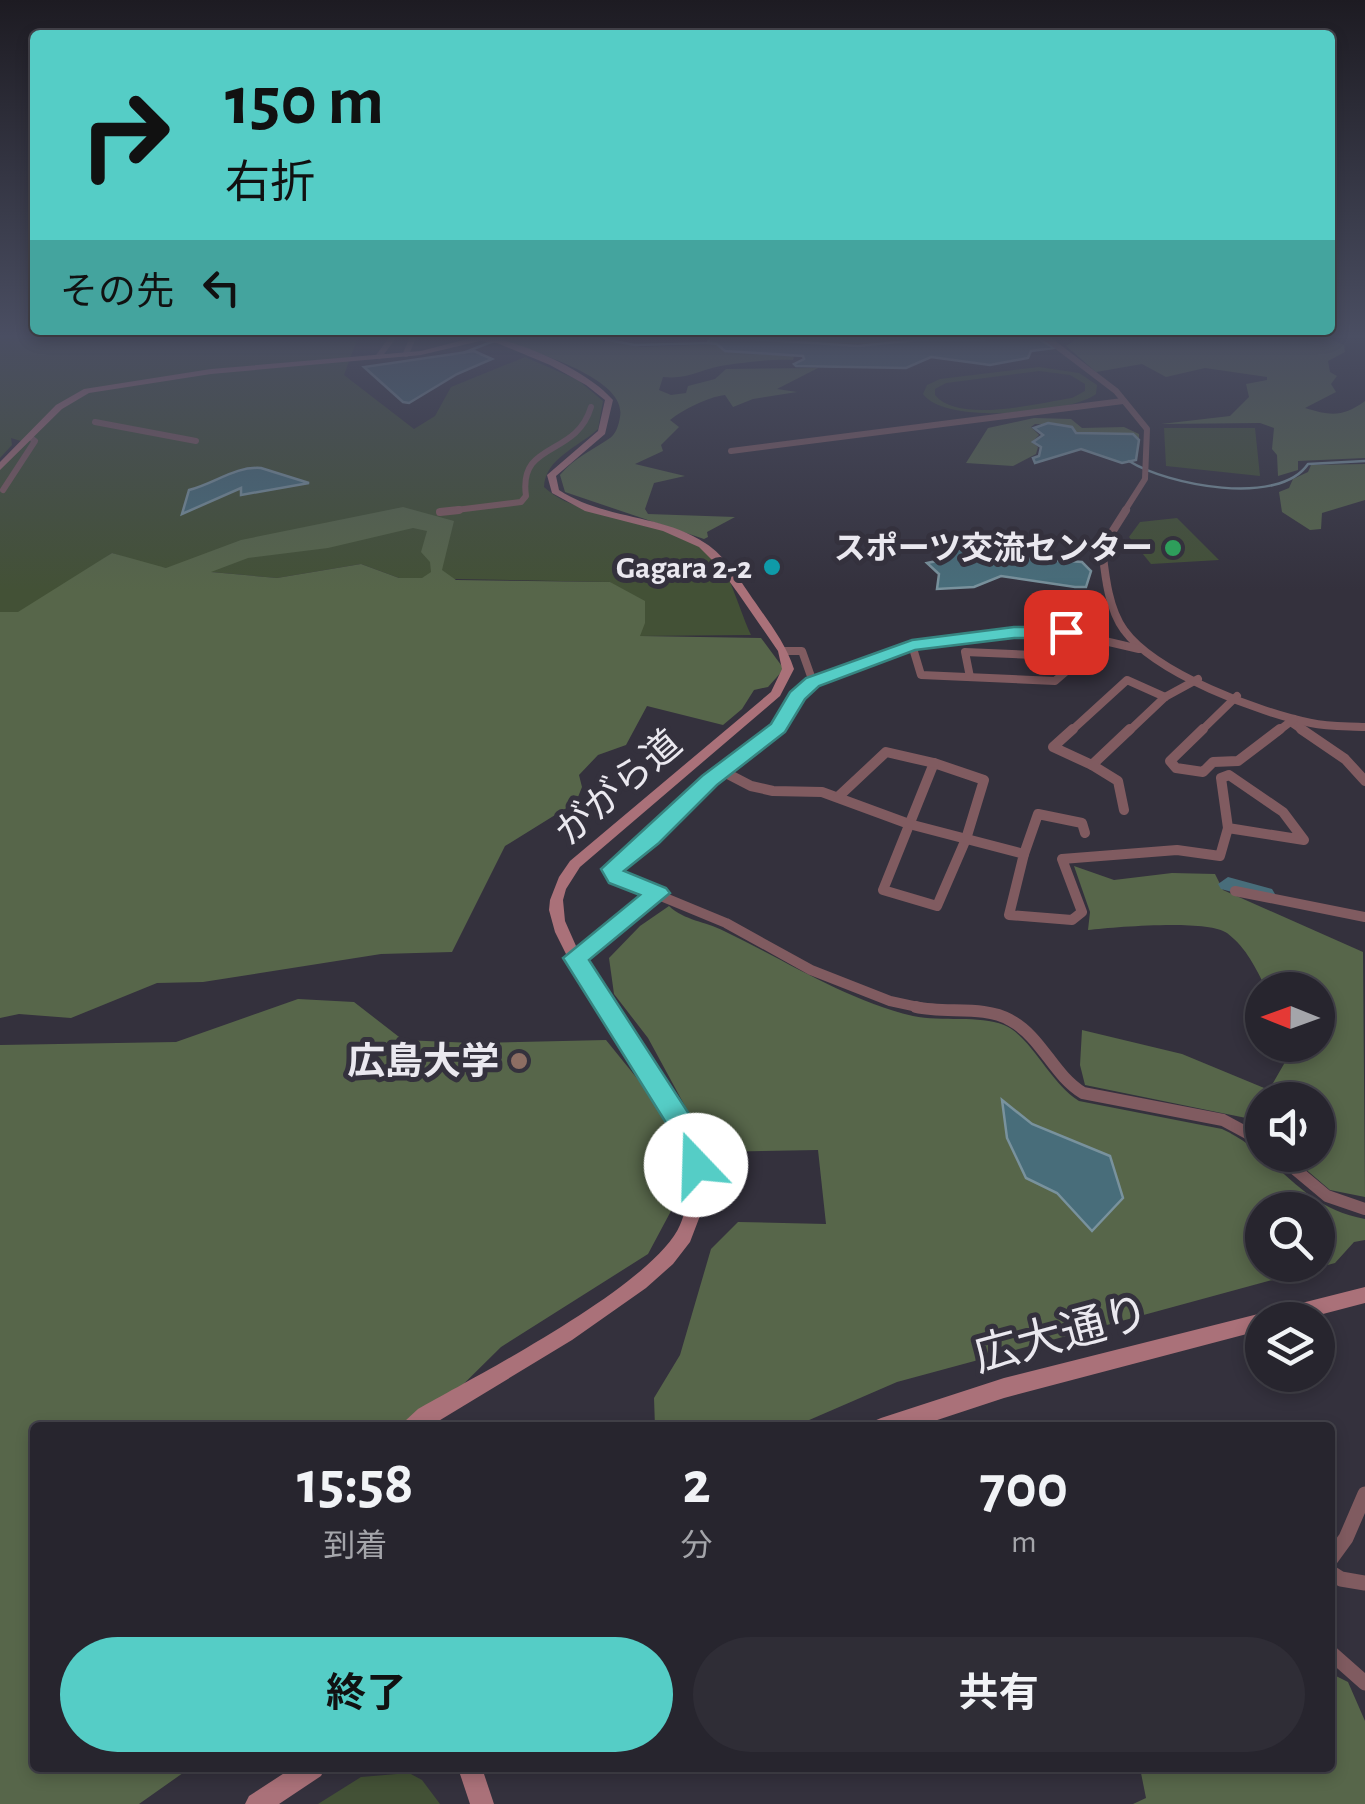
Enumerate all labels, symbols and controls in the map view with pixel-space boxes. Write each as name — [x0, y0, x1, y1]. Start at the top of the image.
text: 150 m — [225, 67, 384, 137]
icon: right — [60, 70, 190, 200]
text: 右折 — [225, 161, 315, 206]
icon: left — [194, 260, 249, 315]
text: その先 — [60, 274, 174, 312]
place label: スポーツ交流センター — [834, 531, 1153, 565]
marker: スポーツ交流センター — [1162, 537, 1184, 559]
place label: Gagara 2-2 — [616, 552, 752, 584]
marker: Gagara 2-2 — [761, 556, 783, 578]
pin — [1024, 590, 1109, 675]
icon: arrive — [1039, 605, 1094, 660]
street label: ががら道 — [548, 722, 689, 853]
north arrow — [1245, 972, 1335, 1062]
map controls — [1245, 972, 1335, 1392]
place label: 広島大学 — [347, 1041, 499, 1082]
marker: 広島大学 — [508, 1050, 530, 1072]
button: sound — [1245, 1082, 1335, 1172]
position arrow — [644, 1113, 748, 1217]
button: search — [1245, 1192, 1335, 1282]
street label: 広大通り — [968, 1288, 1154, 1380]
button: layers — [1245, 1302, 1335, 1392]
text: 15:58 — [297, 1454, 414, 1514]
text: 2 — [683, 1454, 711, 1514]
text: 700 — [980, 1458, 1068, 1518]
text: m — [1011, 1526, 1037, 1558]
text: 到着 — [323, 1530, 387, 1562]
text: 分 — [681, 1530, 713, 1562]
button: 終了 — [60, 1637, 673, 1752]
button: 共有 — [693, 1637, 1305, 1752]

